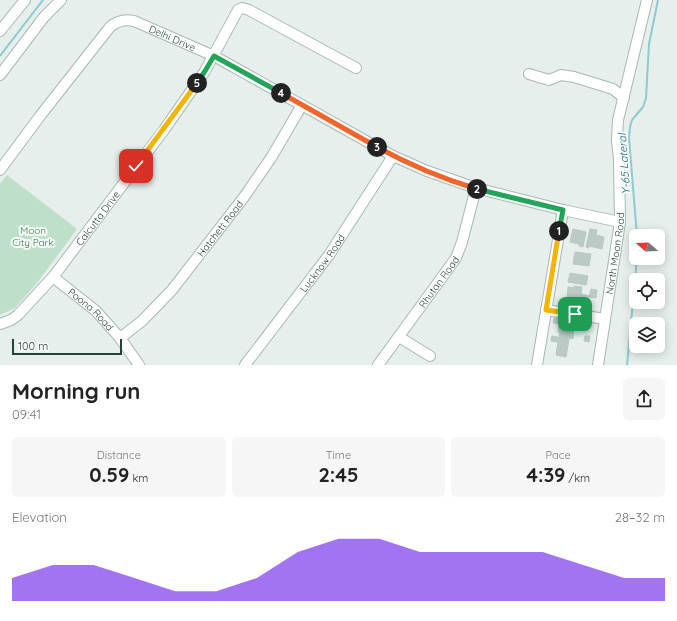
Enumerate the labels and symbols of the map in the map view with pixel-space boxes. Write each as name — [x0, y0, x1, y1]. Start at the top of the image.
street label: Delhi Drive — [147, 22, 198, 54]
pin: 5 — [187, 73, 207, 93]
pin: 4 — [271, 83, 291, 103]
water label: Y-65 Lateral — [615, 132, 633, 195]
pin: 3 — [367, 137, 387, 157]
pin — [119, 149, 153, 183]
pin: 2 — [467, 179, 487, 199]
street label: Calcutta Drive — [73, 188, 123, 248]
street label: Hatchett Road — [194, 198, 246, 259]
street label: North Moon Road — [602, 212, 627, 295]
pin: 1 — [549, 221, 569, 241]
park label: Moon City Park — [12, 224, 54, 249]
north arrow — [629, 229, 665, 265]
street label: Lucknow Road — [297, 231, 347, 294]
street label: Rhutan Road — [415, 253, 462, 310]
street label: Poona Road — [66, 285, 117, 333]
pin — [558, 297, 592, 331]
scale bar — [12, 337, 122, 356]

